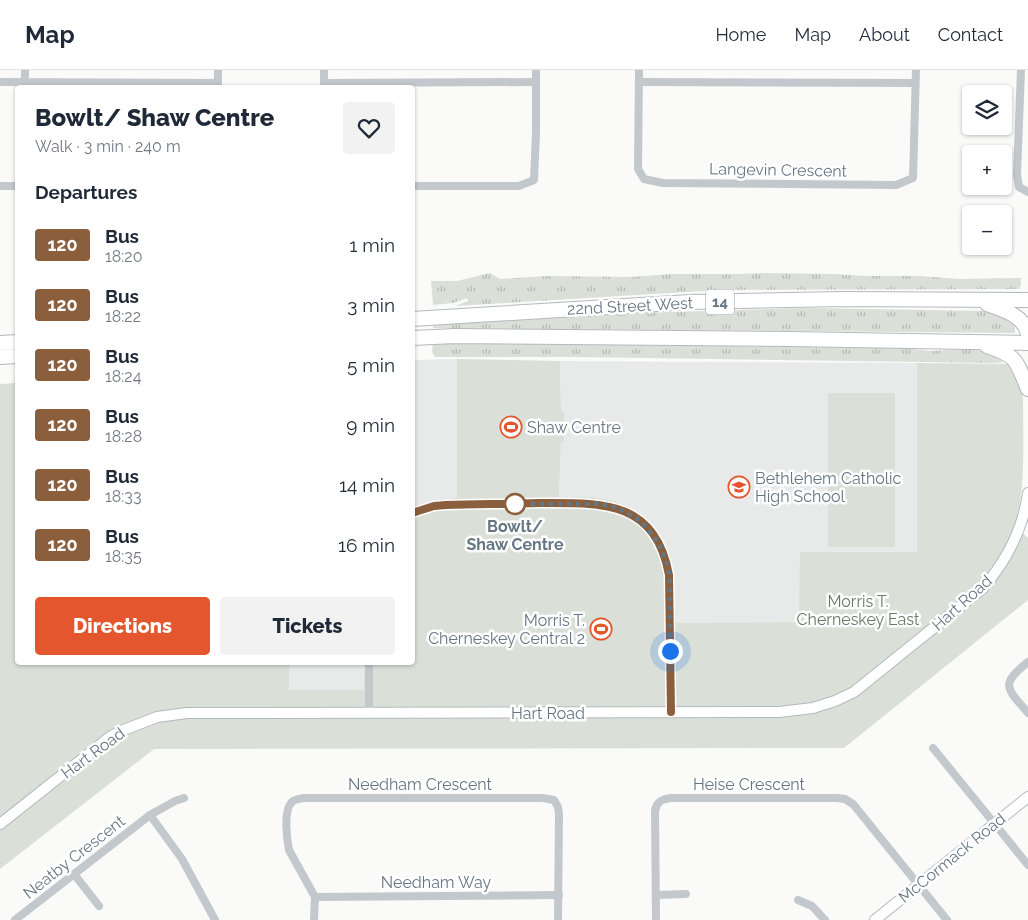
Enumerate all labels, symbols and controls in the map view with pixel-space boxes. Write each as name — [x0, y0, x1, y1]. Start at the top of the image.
text: Map — [25, 20, 75, 49]
text: Home — [715, 24, 766, 45]
text: Map — [794, 24, 831, 45]
text: About — [859, 24, 910, 45]
text: Contact — [938, 24, 1003, 45]
map controls — [962, 85, 1012, 255]
button: layers — [962, 85, 1012, 135]
button: heart — [343, 102, 395, 154]
text: Bowlt/ Shaw Centre — [35, 103, 274, 132]
text: Walk · 3 min · 240 m — [35, 137, 181, 156]
button: + — [962, 145, 1012, 195]
street label: Langevin Crescent — [709, 159, 848, 181]
text: Departures — [35, 181, 137, 203]
button: − — [962, 205, 1012, 255]
text: Bus — [105, 225, 139, 247]
text: 120 — [47, 234, 78, 255]
text: 1 min — [349, 234, 395, 256]
text: 18:20 — [105, 247, 142, 266]
text: Bus — [105, 285, 139, 307]
road number: 14 — [706, 290, 734, 314]
street label: 22nd Street West — [567, 293, 694, 319]
text: 120 — [47, 294, 78, 315]
text: 3 min — [347, 294, 395, 316]
text: 18:22 — [105, 307, 141, 326]
text: Bus — [105, 345, 139, 367]
text: 120 — [47, 354, 78, 375]
text: 5 min — [347, 354, 395, 376]
text: 18:24 — [105, 367, 141, 386]
text: Bus — [105, 405, 139, 427]
text: 120 — [47, 414, 78, 435]
text: 9 min — [346, 414, 395, 436]
sports icon: Shaw Centre — [499, 415, 523, 439]
place label: Shaw Centre — [527, 418, 621, 437]
text: 18:28 — [105, 427, 142, 446]
text: Bus — [105, 465, 139, 487]
place label: Bethlehem Catholic High School — [755, 469, 902, 506]
text: 120 — [47, 474, 78, 495]
text: 14 min — [339, 474, 395, 496]
school or university icon: Bethlehem Catholic High School — [727, 475, 751, 499]
text: 18:33 — [105, 487, 141, 506]
marker: Bowlt/ Shaw Centre — [504, 493, 526, 515]
place label: Bowlt/ Shaw Centre — [466, 517, 564, 554]
text: Bus — [105, 525, 139, 547]
text: 120 — [47, 534, 78, 555]
text: 16 min — [338, 534, 395, 556]
text: 18:35 — [105, 547, 142, 566]
street label: Hart Road — [928, 571, 996, 635]
park label: Morris T. Cherneskey East — [797, 592, 920, 629]
button: Directions — [35, 597, 210, 655]
button: Tickets — [220, 597, 395, 655]
place label: Morris T. Cherneskey Central 2 — [428, 611, 585, 648]
sports icon: Morris T. Cherneskey Central 2 — [589, 617, 613, 641]
your location — [658, 639, 683, 664]
street label: Hart Road — [511, 704, 585, 723]
street label: Hart Road — [58, 724, 129, 782]
street label: Needham Crescent — [348, 775, 493, 794]
street label: Heise Crescent — [693, 775, 806, 794]
street label: McCormack Road — [895, 809, 1009, 907]
street label: Neatby Crescent — [19, 811, 129, 903]
street label: Needham Way — [381, 873, 491, 892]

